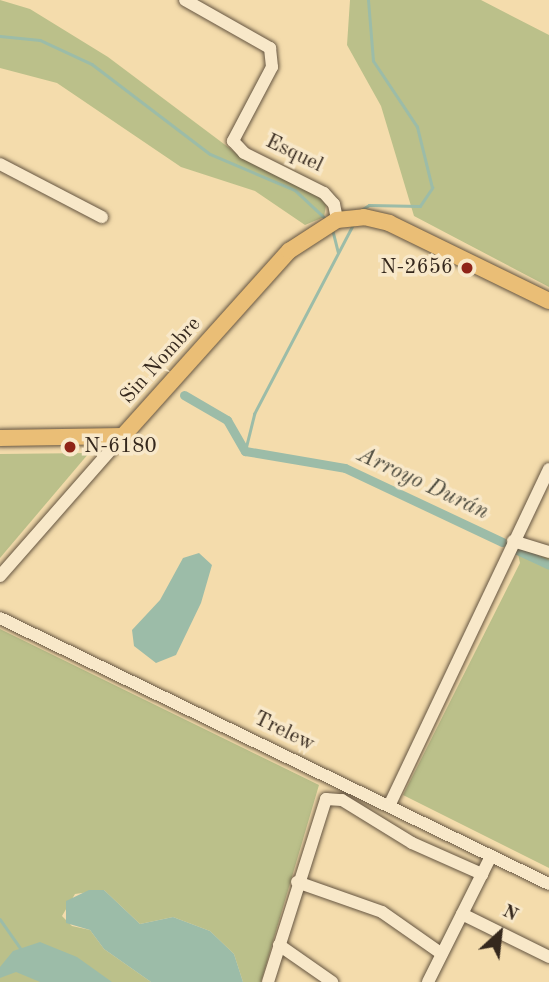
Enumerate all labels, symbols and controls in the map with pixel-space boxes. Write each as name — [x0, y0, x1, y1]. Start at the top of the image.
street label: Esquel — [261, 129, 327, 179]
place label: N-2656 — [380, 255, 453, 281]
marker: N-2656 — [459, 260, 475, 276]
street label: Sin Nombre — [115, 312, 207, 410]
place label: N-6180 — [84, 434, 157, 460]
marker: N-6180 — [62, 439, 78, 455]
water label: Arroyo Durán — [353, 442, 493, 526]
street label: Trelew — [249, 706, 319, 758]
north arrow — [465, 898, 535, 968]
text: N — [499, 902, 521, 926]

